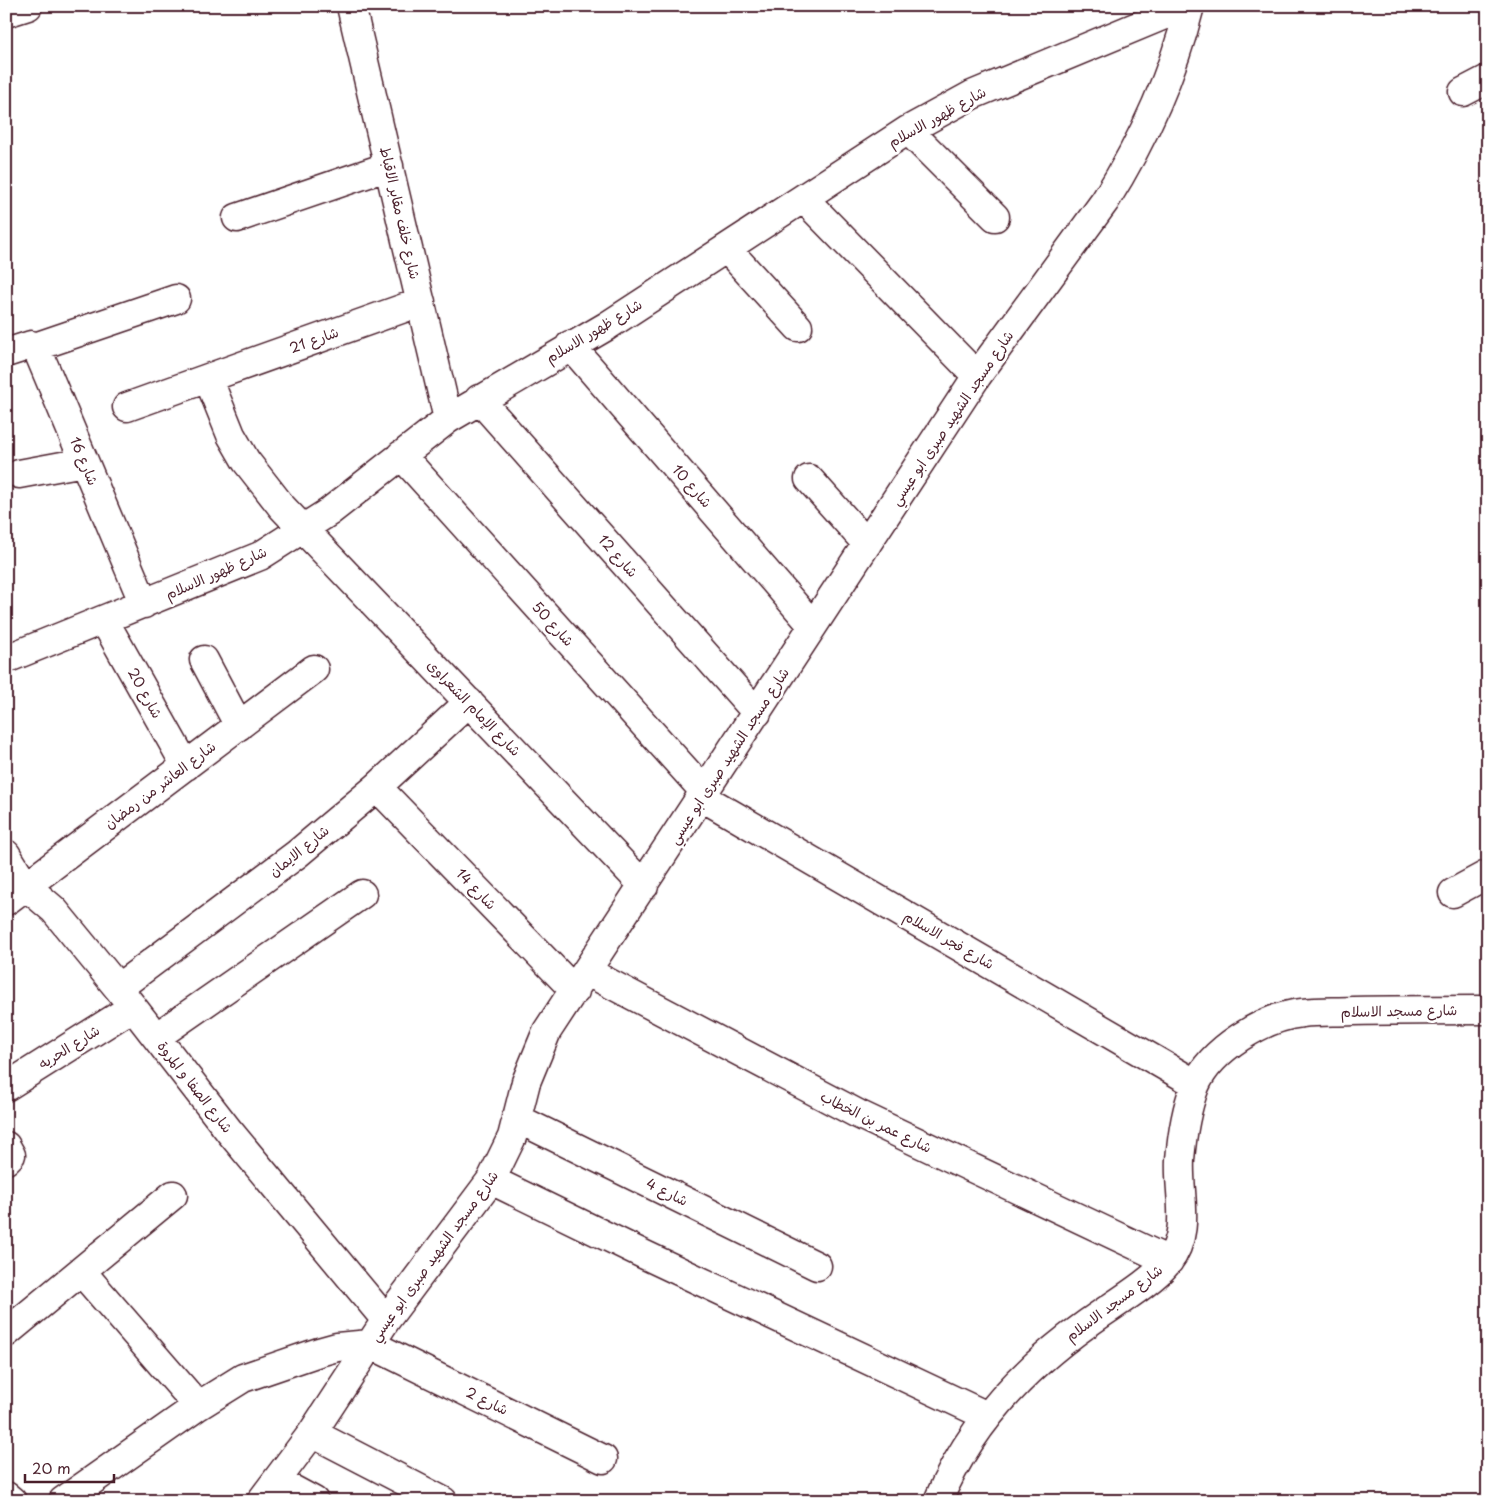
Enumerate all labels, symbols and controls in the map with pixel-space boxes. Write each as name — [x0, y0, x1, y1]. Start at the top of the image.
street label: شارع ظهور الاسلام — [884, 81, 990, 153]
street label: شارع خلف مقابر الاقباط — [375, 144, 426, 281]
street label: شارع ظهور الاسلام — [542, 293, 646, 369]
street label: شارع 21 — [286, 321, 341, 358]
street label: شارع مسجد الشهيد صبرى ابو عيسي — [885, 326, 1021, 511]
street label: شارع 16 — [65, 433, 104, 488]
street label: شارع 10 — [668, 459, 717, 512]
street label: شارع 12 — [593, 530, 643, 582]
street label: شارع ظهور الاسلام — [162, 541, 270, 605]
street label: شارع 50 — [527, 597, 579, 651]
street label: شارع الإمام الشعراوى — [422, 655, 526, 761]
street label: شارع مسجد الشهيد صبرى ابو عيسي — [663, 663, 796, 850]
street label: شارع 20 — [123, 664, 168, 722]
street label: شارع العاشر من رمضان — [100, 736, 220, 834]
street label: شارع الايمان — [264, 820, 333, 882]
street label: شارع 14 — [451, 863, 501, 914]
street label: شارع فجر الاسلام — [900, 905, 998, 975]
street label: شارع مسجد الاسلام — [1341, 999, 1457, 1023]
street label: شارع الحريه — [34, 1019, 104, 1074]
street label: شارع الصفا و المروة — [153, 1036, 238, 1137]
street label: شارع عمر بن الخطاب — [817, 1085, 935, 1158]
street label: شارع مسجد الشهيد صبرى ابو عيسي — [364, 1166, 505, 1347]
street label: شارع 4 — [643, 1172, 692, 1211]
street label: شارع مسجد الاسلام — [1061, 1259, 1167, 1347]
street label: شارع 2 — [462, 1381, 512, 1420]
scale bar — [25, 1452, 114, 1484]
text: 20 m — [32, 1456, 71, 1479]

